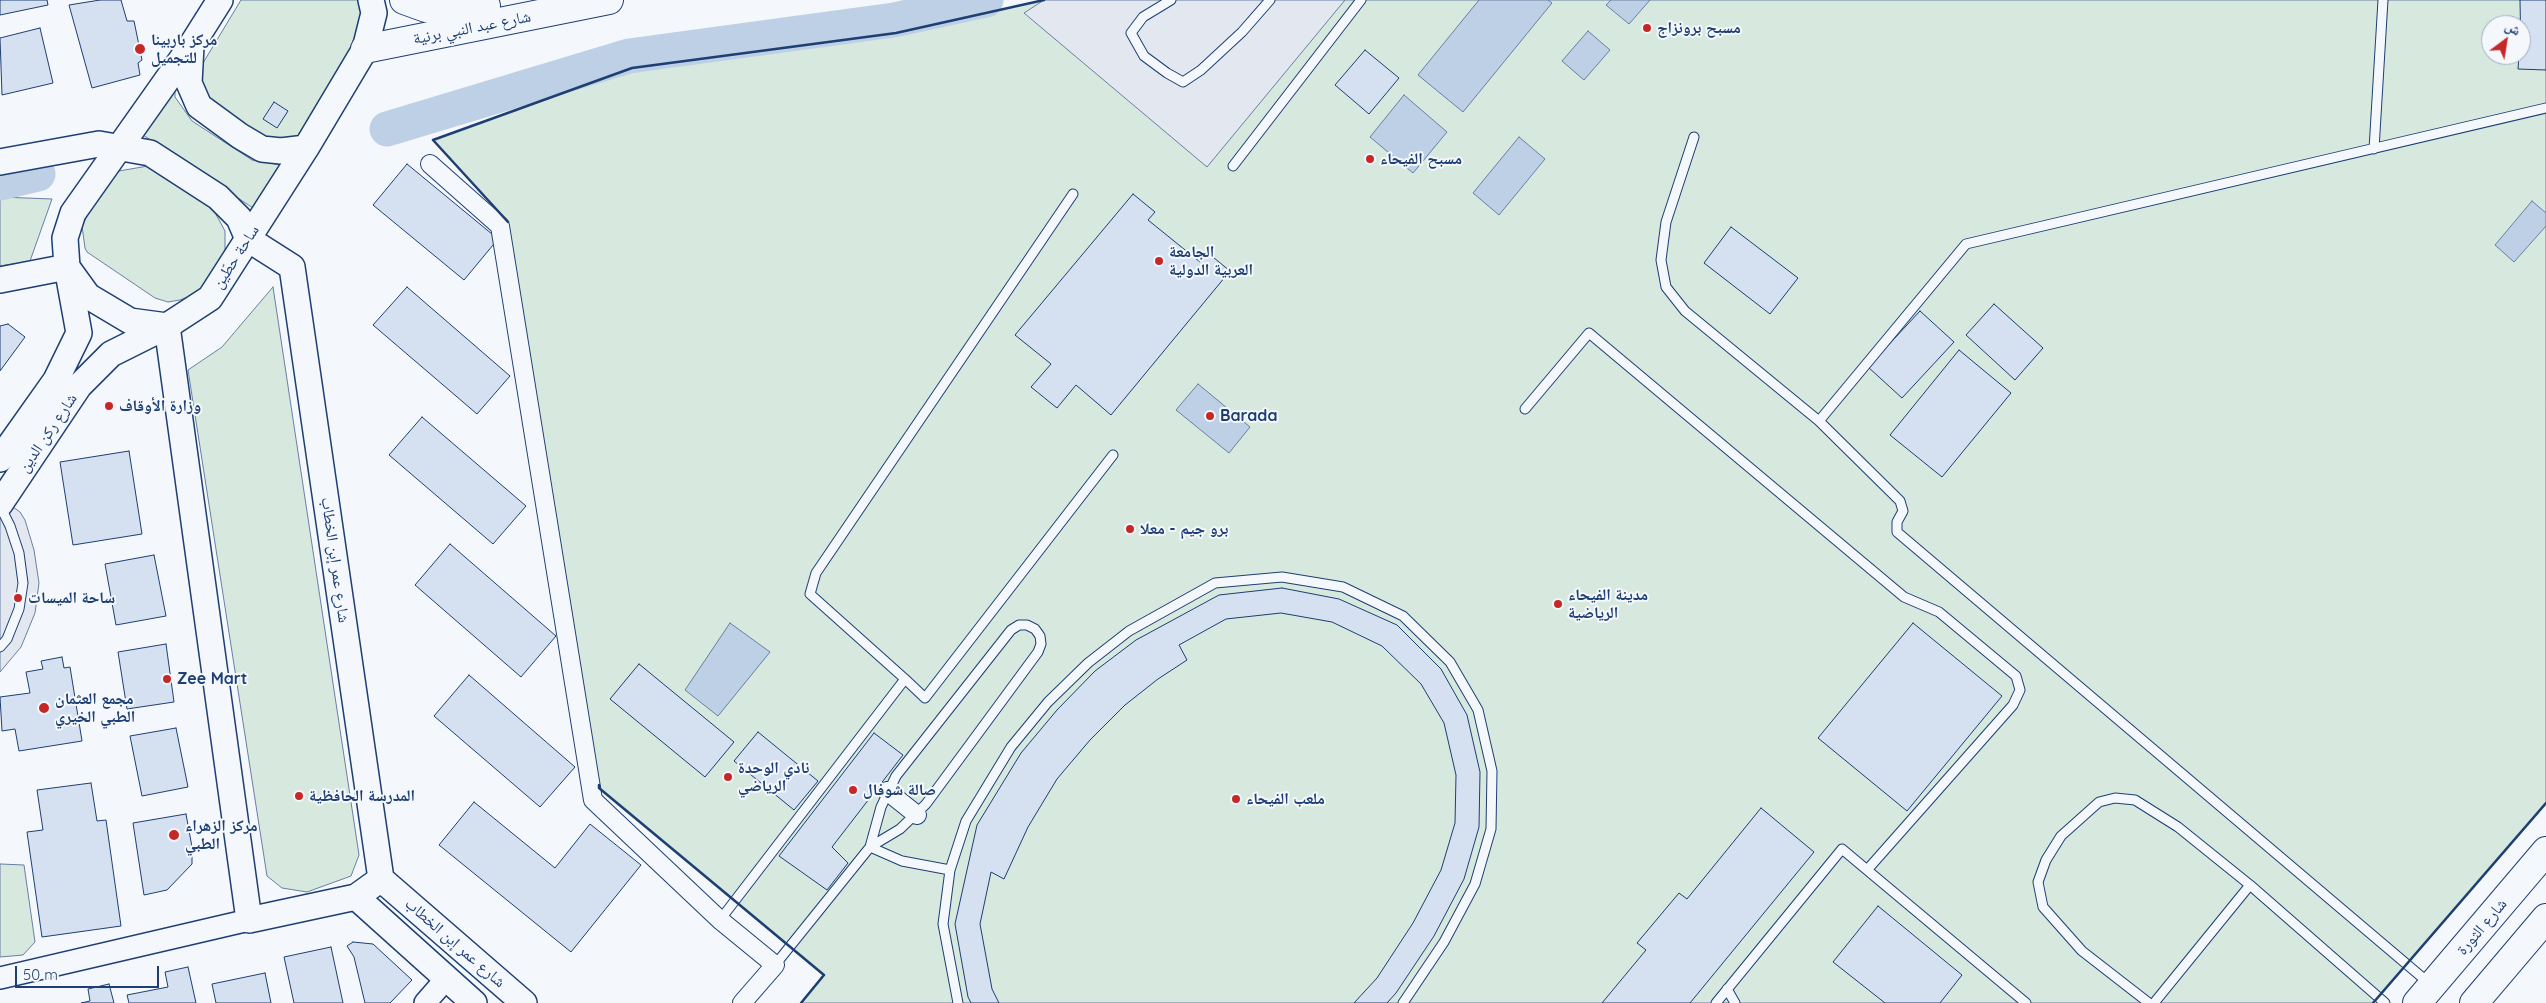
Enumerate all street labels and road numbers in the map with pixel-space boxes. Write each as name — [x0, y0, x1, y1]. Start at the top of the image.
street label: شارع عبد النبي برنية — [411, 7, 533, 49]
street label: ساحة حطّين — [208, 222, 264, 292]
street label: شارع ركن الدين — [15, 390, 81, 476]
street label: شارع عمر إبن الخطاب — [317, 496, 353, 624]
street label: شارع عمر إبن الخطاب — [401, 894, 509, 992]
street label: شارع الثورة — [2453, 895, 2511, 959]

